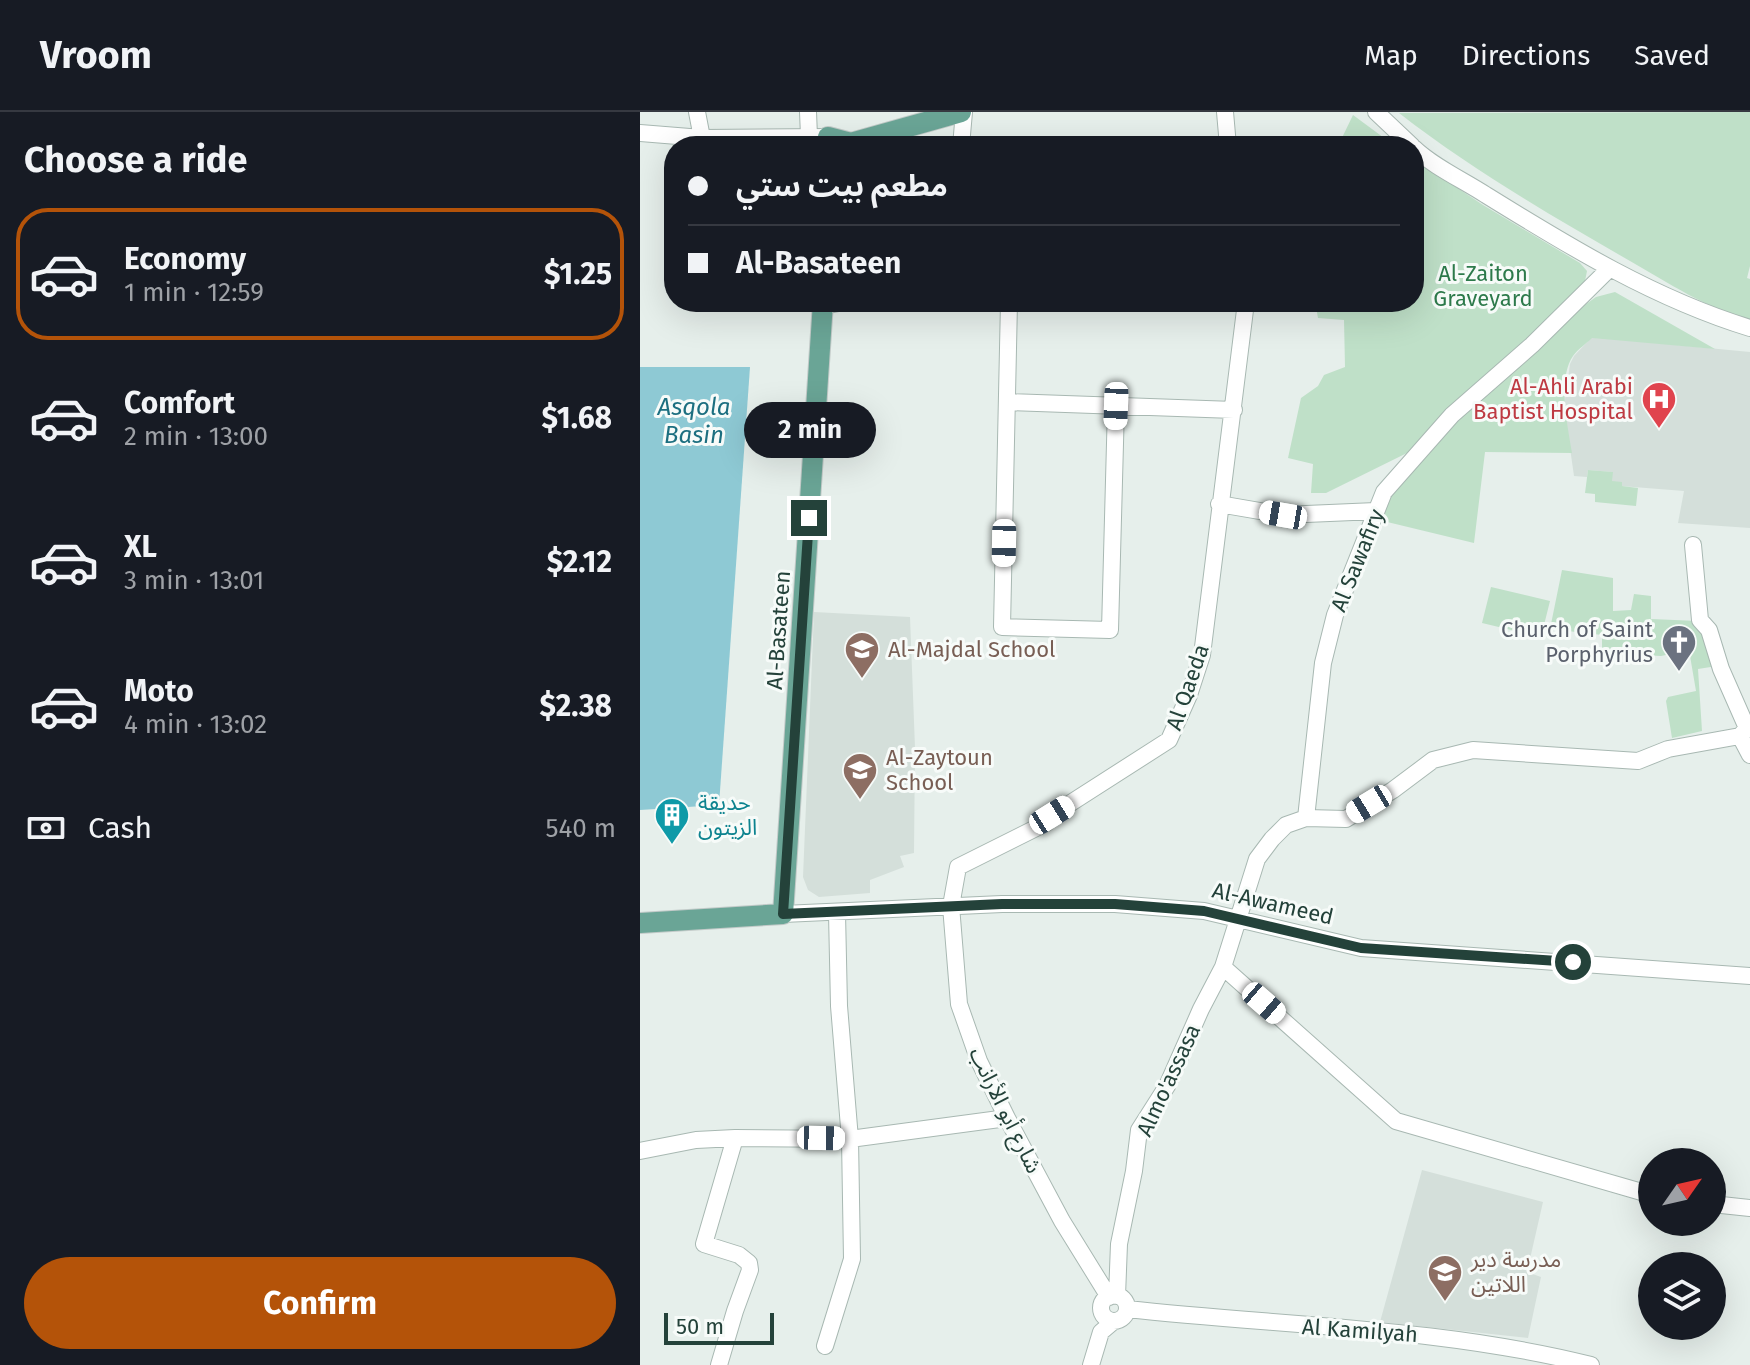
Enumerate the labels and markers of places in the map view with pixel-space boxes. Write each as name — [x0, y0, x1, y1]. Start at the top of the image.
place label: Al-Ahli Arabi Baptist Hospital — [1473, 373, 1633, 425]
hospital icon: Al-Ahli Arabi Baptist Hospital — [1640, 380, 1678, 430]
place label: Church of Saint Porphyrius — [1501, 616, 1653, 668]
church icon: Church of Saint Porphyrius — [1660, 623, 1698, 673]
school or university icon: Al-Majdal School — [843, 630, 881, 680]
place label: Al-Majdal School — [888, 636, 1055, 663]
place label: Al-Zaytoun School — [886, 744, 993, 796]
school or university icon: Al-Zaytoun School — [841, 751, 879, 801]
place label: حديقة الزيتون — [698, 789, 757, 841]
building icon: حديقة الزيتون — [653, 796, 691, 846]
place label: مدرسة دير اللاتين — [1470, 1246, 1561, 1298]
school or university icon: مدرسة دير اللاتين — [1426, 1253, 1464, 1303]

